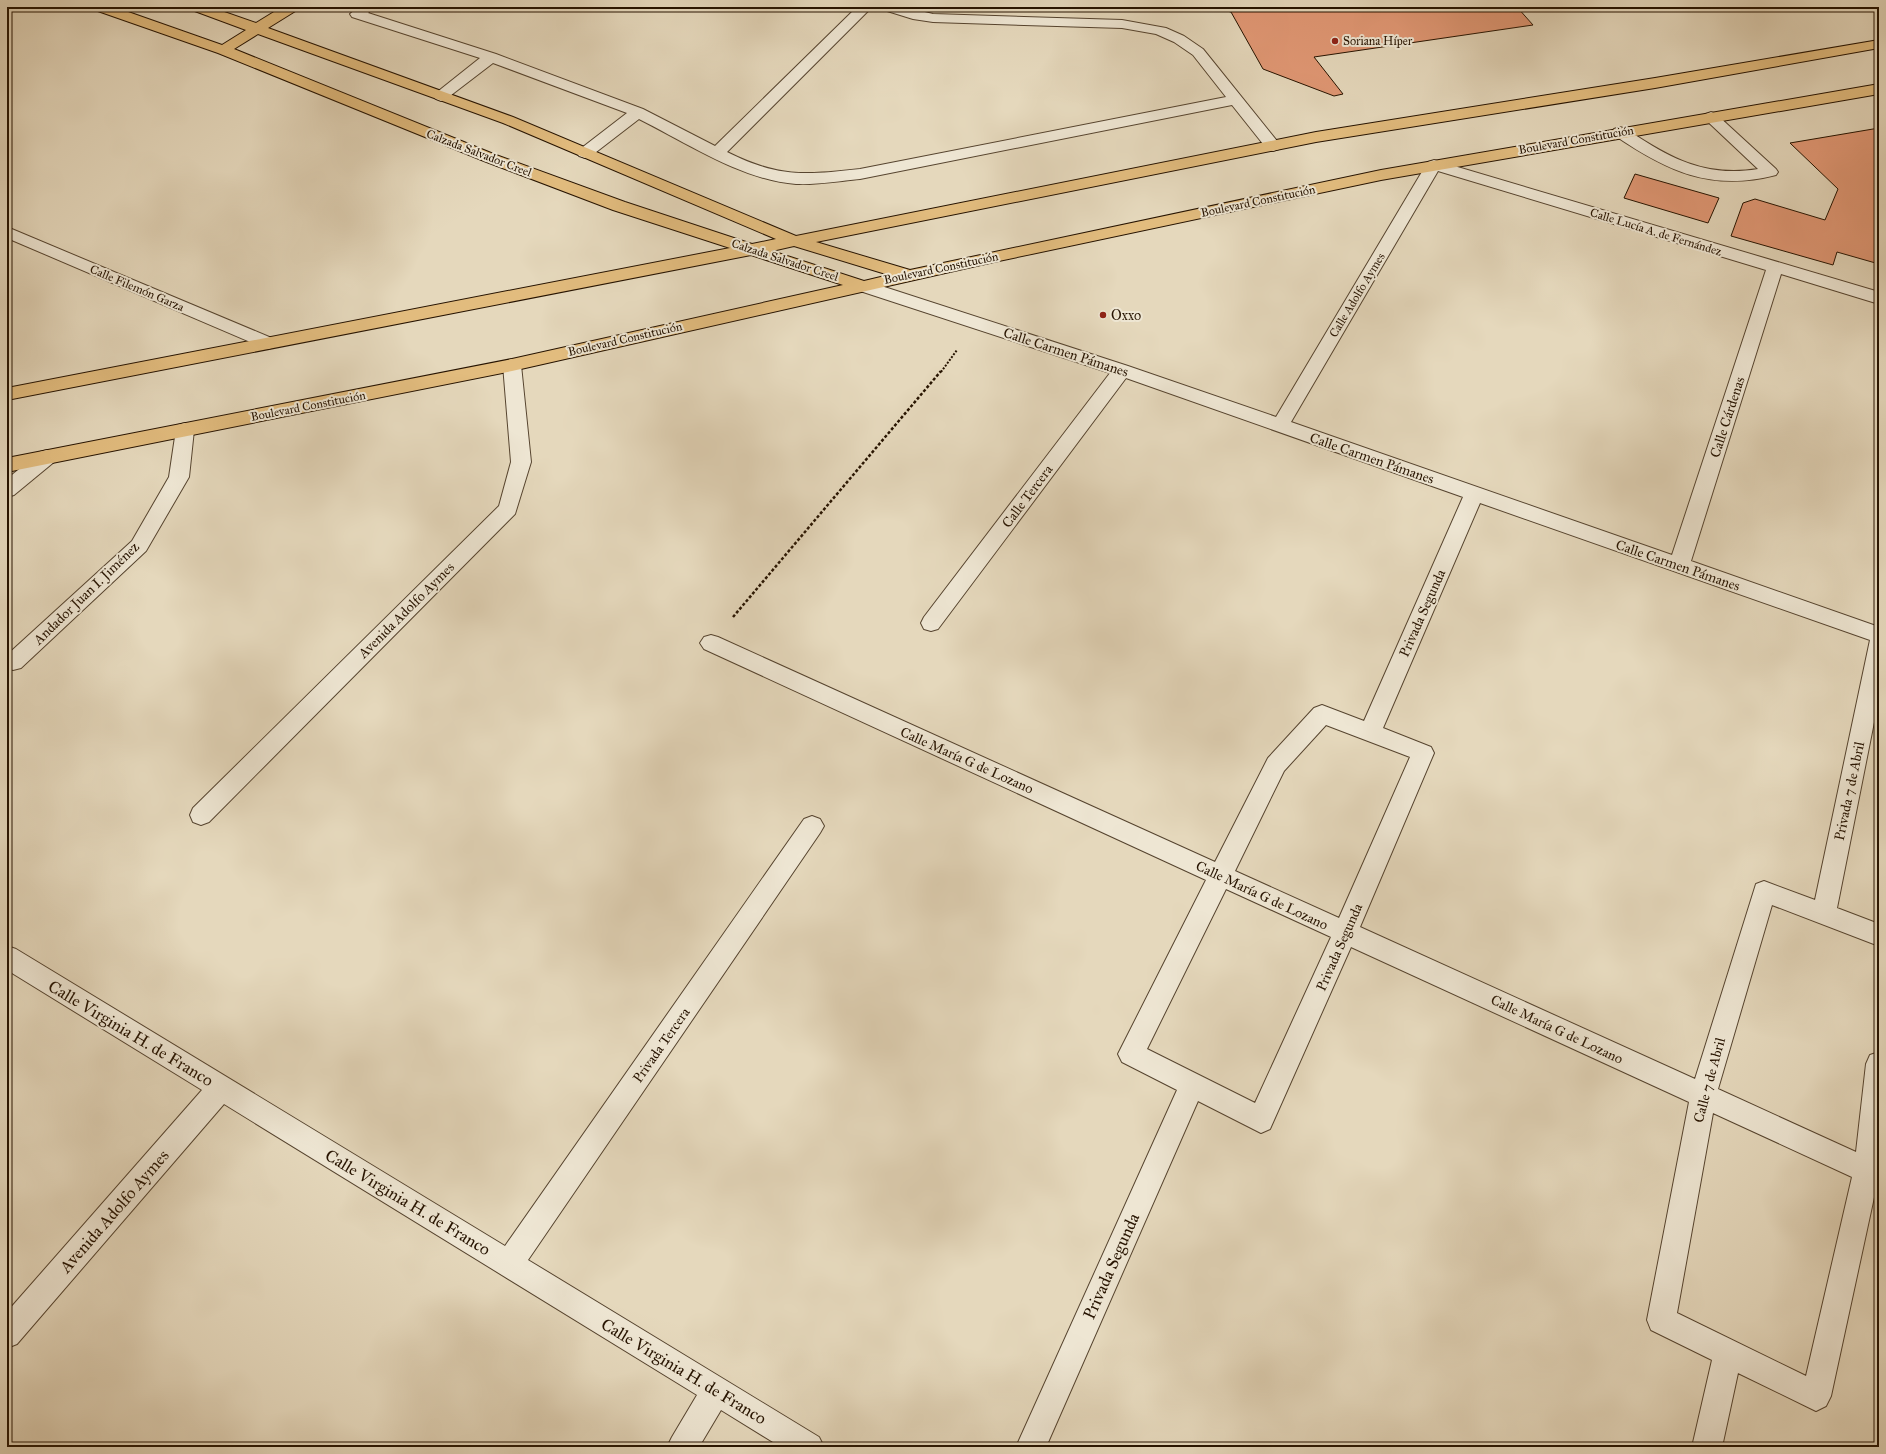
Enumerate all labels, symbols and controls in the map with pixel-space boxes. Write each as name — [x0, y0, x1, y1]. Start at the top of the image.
place label: Soriana Híper — [1343, 34, 1413, 48]
marker: Soriana Híper — [1330, 36, 1340, 46]
street label: Boulevard Constitución — [1517, 123, 1635, 157]
street label: Calzada Salvador Creel — [424, 126, 534, 180]
street label: Boulevard Constitución — [1199, 182, 1317, 220]
street label: Calle Lucía A. de Fernández — [1588, 205, 1724, 259]
street label: Calzada Salvador Creel — [730, 236, 841, 284]
street label: Boulevard Constitución — [882, 249, 1000, 287]
street label: Calle Adolfo Aymes — [1326, 250, 1388, 340]
street label: Calle Filemón Garza — [88, 262, 187, 315]
place label: Oxxo — [1111, 307, 1141, 324]
marker: Oxxo — [1098, 310, 1108, 320]
street label: Boulevard Constitución — [567, 319, 684, 359]
street label: Calle Carmen Pámanes — [1001, 324, 1131, 381]
street label: Calle Cárdenas — [1706, 375, 1749, 460]
street label: Boulevard Constitución — [249, 388, 367, 424]
street label: Calle Carmen Pámanes — [1307, 429, 1436, 488]
street label: Calle Tercera — [998, 461, 1057, 531]
street label: Calle Carmen Pámanes — [1613, 536, 1742, 595]
street label: Andador Juan I. Jiménez — [29, 538, 144, 650]
street label: Avenida Adolfo Aymes — [354, 559, 458, 663]
street label: Privada Segunda — [1396, 567, 1449, 660]
street label: Calle María G de Lozano — [898, 723, 1036, 797]
street label: Privada 7 de Abril — [1831, 740, 1868, 842]
street label: Calle María G de Lozano — [1193, 857, 1331, 934]
street label: Privada Segunda — [1313, 901, 1366, 994]
street label: Calle Virginia H. de Franco — [44, 976, 218, 1091]
street label: Calle María G de Lozano — [1488, 991, 1626, 1068]
street label: Privada Tercera — [629, 1004, 694, 1086]
street label: Calle 7 de Abril — [1690, 1036, 1729, 1124]
street label: Avenida Adolfo Aymes — [55, 1145, 174, 1278]
street label: Calle Virginia H. de Franco — [321, 1145, 495, 1260]
street label: Privada Segunda — [1079, 1209, 1145, 1323]
street label: Calle Virginia H. de Franco — [597, 1314, 771, 1429]

